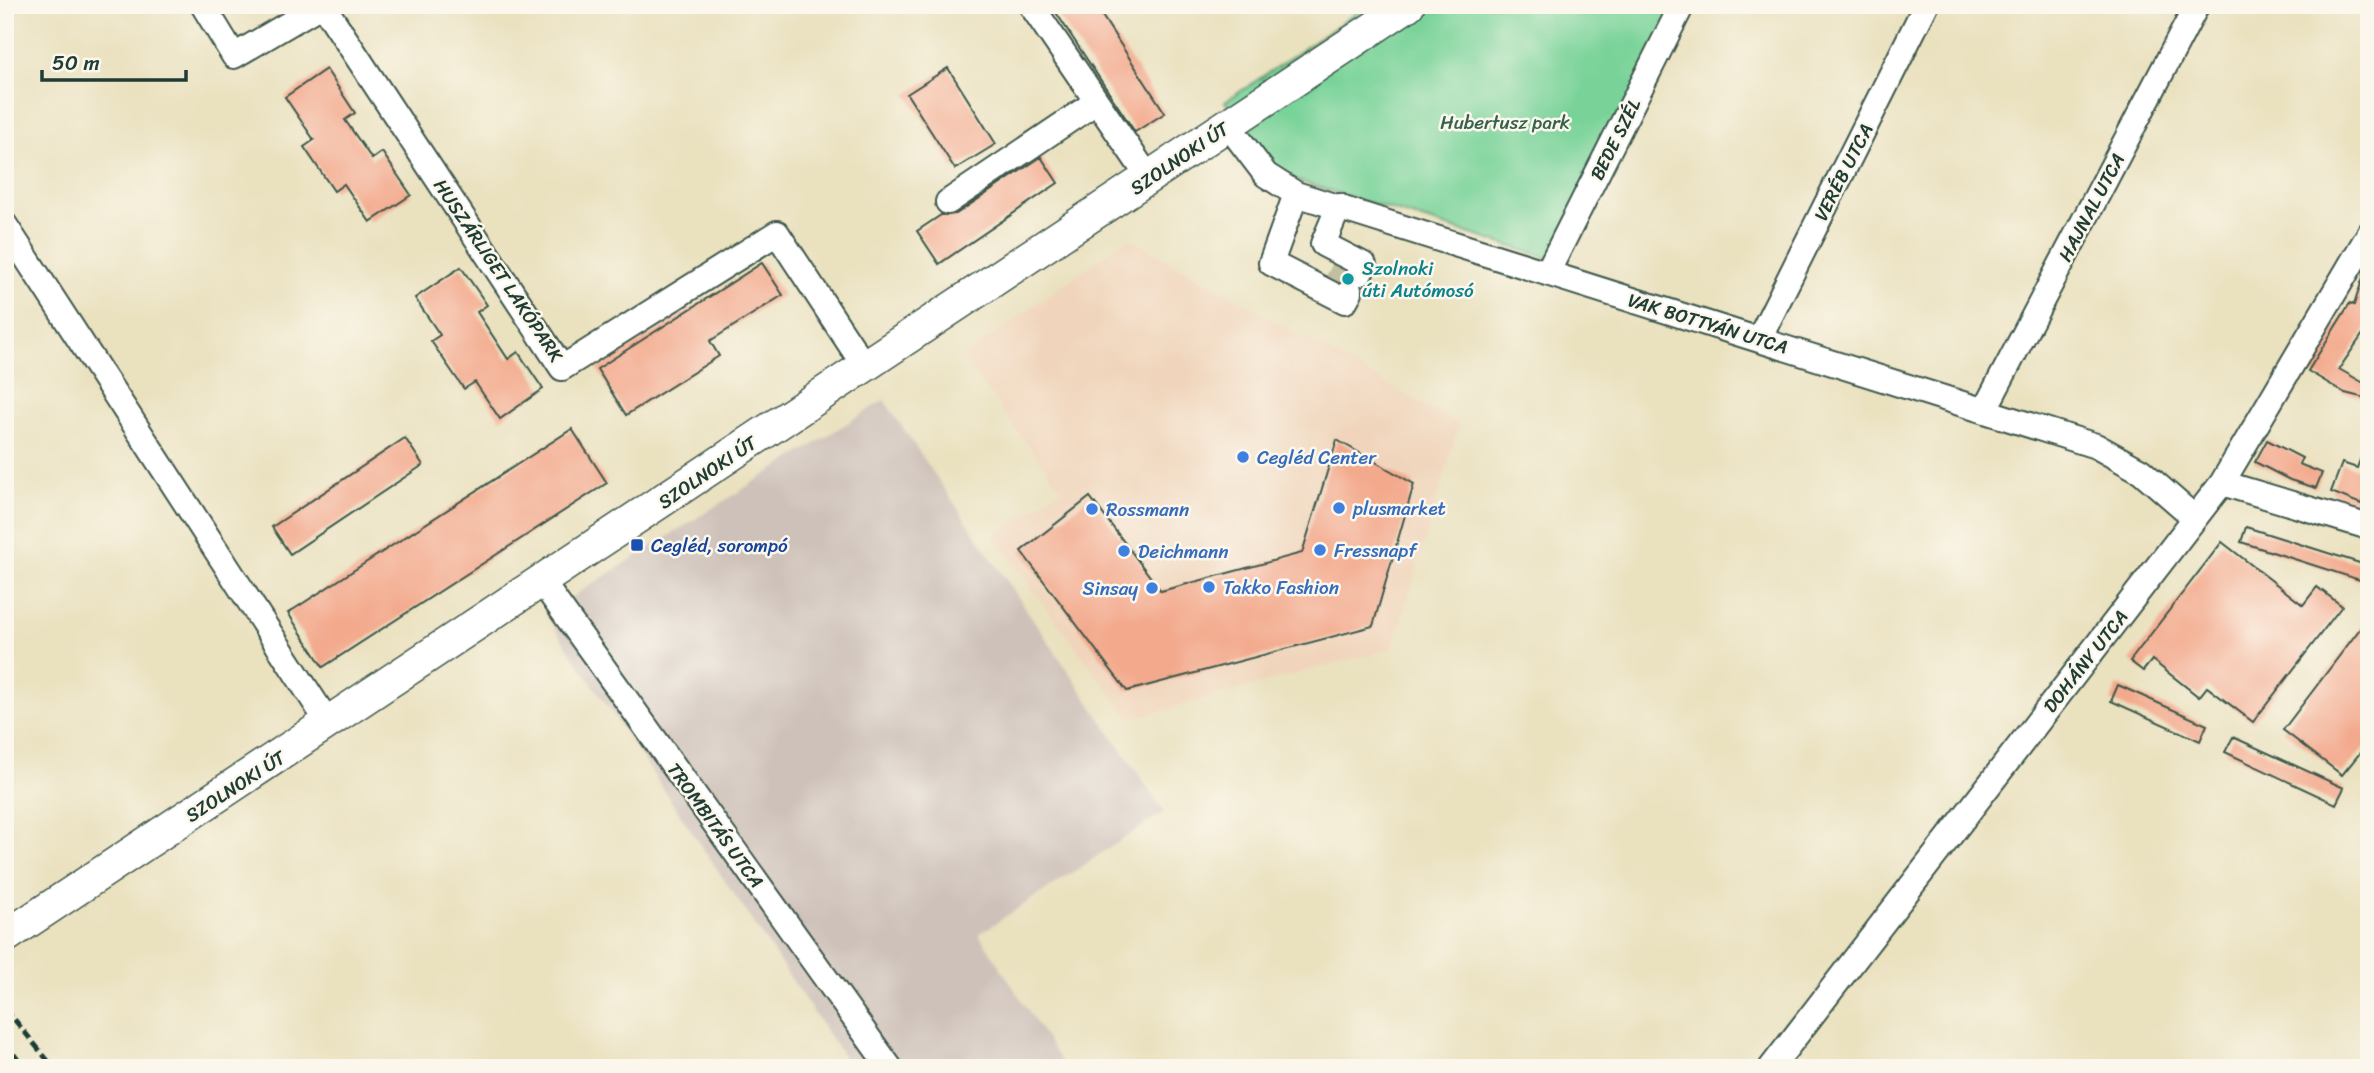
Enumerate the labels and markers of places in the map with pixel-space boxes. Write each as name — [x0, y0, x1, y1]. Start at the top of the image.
place label: Szolnoki úti Autómosó — [1362, 252, 1474, 307]
marker: Szolnoki úti Autómosó — [1340, 271, 1356, 287]
place label: Cegléd Center — [1257, 441, 1377, 474]
marker: Cegléd Center — [1235, 449, 1251, 465]
place label: plusmarket — [1352, 492, 1446, 525]
place label: Rossmann — [1106, 493, 1189, 526]
marker: plusmarket — [1331, 500, 1347, 516]
marker: Rossmann — [1084, 501, 1100, 517]
place label: Cegléd, sorompó — [651, 529, 788, 562]
place label: Fressnapf — [1334, 534, 1418, 567]
place label: Deichmann — [1138, 535, 1228, 568]
marker: Cegléd, sorompó — [629, 537, 645, 553]
marker: Fressnapf — [1312, 542, 1328, 558]
marker: Deichmann — [1116, 543, 1132, 559]
place label: Takko Fashion — [1223, 571, 1339, 604]
place label: Sinsay — [1083, 572, 1138, 605]
marker: Takko Fashion — [1201, 579, 1217, 595]
marker: Sinsay — [1144, 580, 1160, 596]

